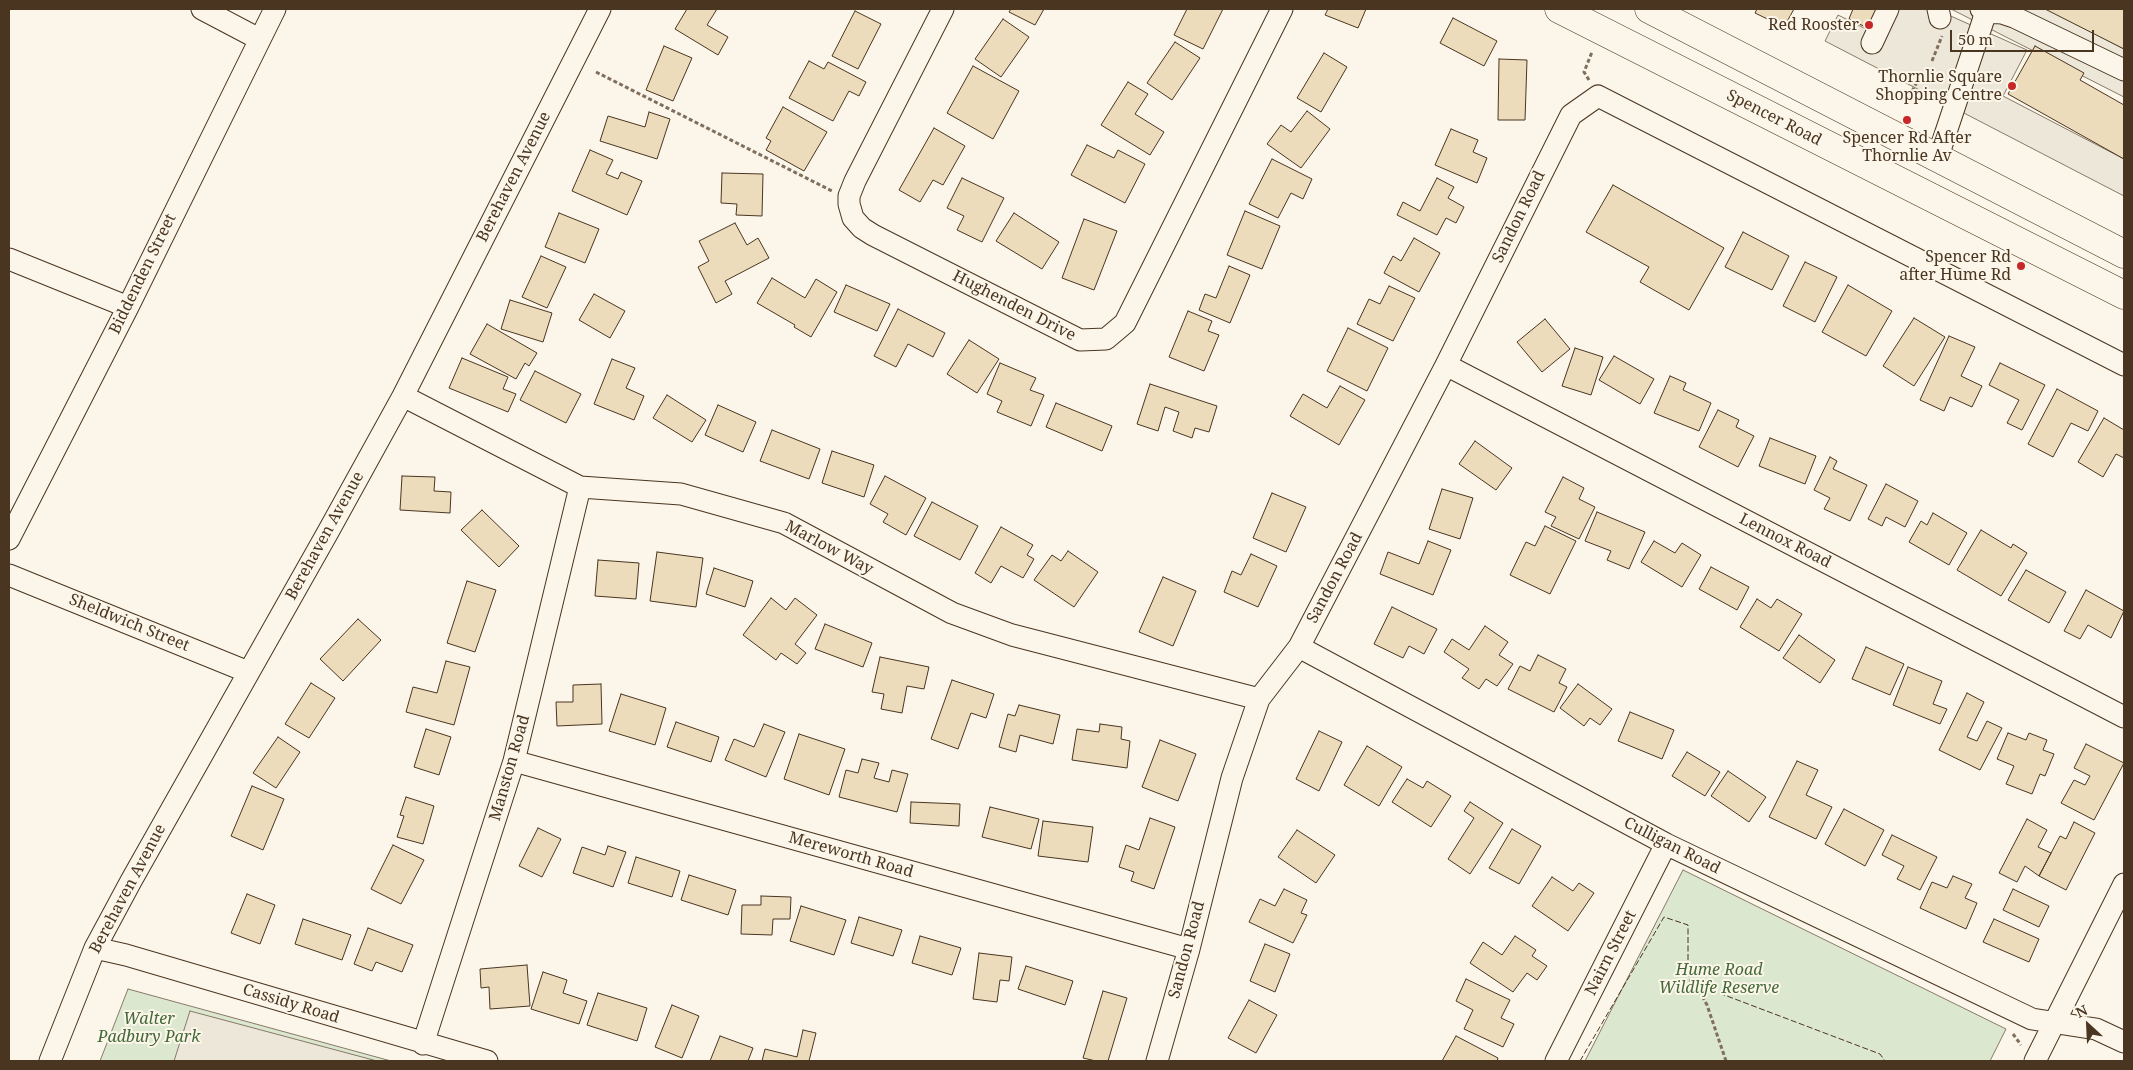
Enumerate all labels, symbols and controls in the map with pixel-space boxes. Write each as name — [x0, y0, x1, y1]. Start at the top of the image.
place label: Red Rooster — [1768, 15, 1859, 35]
marker: Red Rooster — [1863, 19, 1875, 31]
scale bar — [1953, 20, 2097, 52]
text: 50 m — [1958, 29, 1993, 49]
place label: Thornlie Square Shopping Centre — [1876, 67, 2002, 105]
marker: Thornlie Square Shopping Centre — [2006, 80, 2018, 92]
street label: Spencer Road — [1723, 86, 1825, 150]
street label: Berehaven Avenue — [473, 109, 555, 245]
marker: Spencer Rd After Thornlie Av — [1901, 114, 1913, 126]
place label: Spencer Rd After Thornlie Av — [1843, 128, 1971, 166]
street label: Sandon Road — [1488, 168, 1550, 266]
street label: Biddenden Street — [106, 211, 180, 337]
place label: Spencer Rd after Hume Rd — [1899, 247, 2011, 285]
marker: Spencer Rd after Hume Rd — [2015, 260, 2027, 272]
street label: Hughenden Drive — [949, 267, 1079, 345]
street label: Berehaven Avenue — [282, 468, 368, 604]
street label: Lennox Road — [1736, 510, 1834, 572]
street label: Marlow Way — [782, 517, 876, 579]
street label: Sandon Road — [1303, 529, 1367, 627]
street label: Sheldwich Street — [66, 590, 192, 656]
street label: Manston Road — [486, 713, 534, 823]
street label: Culligan Road — [1621, 813, 1723, 879]
street label: Berehaven Avenue — [86, 821, 170, 957]
street label: Mereworth Road — [786, 828, 916, 882]
street label: Sandon Road — [1165, 899, 1209, 1001]
street label: Nairn Street — [1581, 907, 1641, 999]
park label: Hume Road Wildlife Reserve — [1659, 960, 1779, 998]
street label: Cassidy Road — [240, 980, 342, 1028]
north arrow — [2063, 1000, 2113, 1050]
text: N — [2072, 1000, 2090, 1022]
park label: Walter Padbury Park — [98, 1009, 200, 1047]

